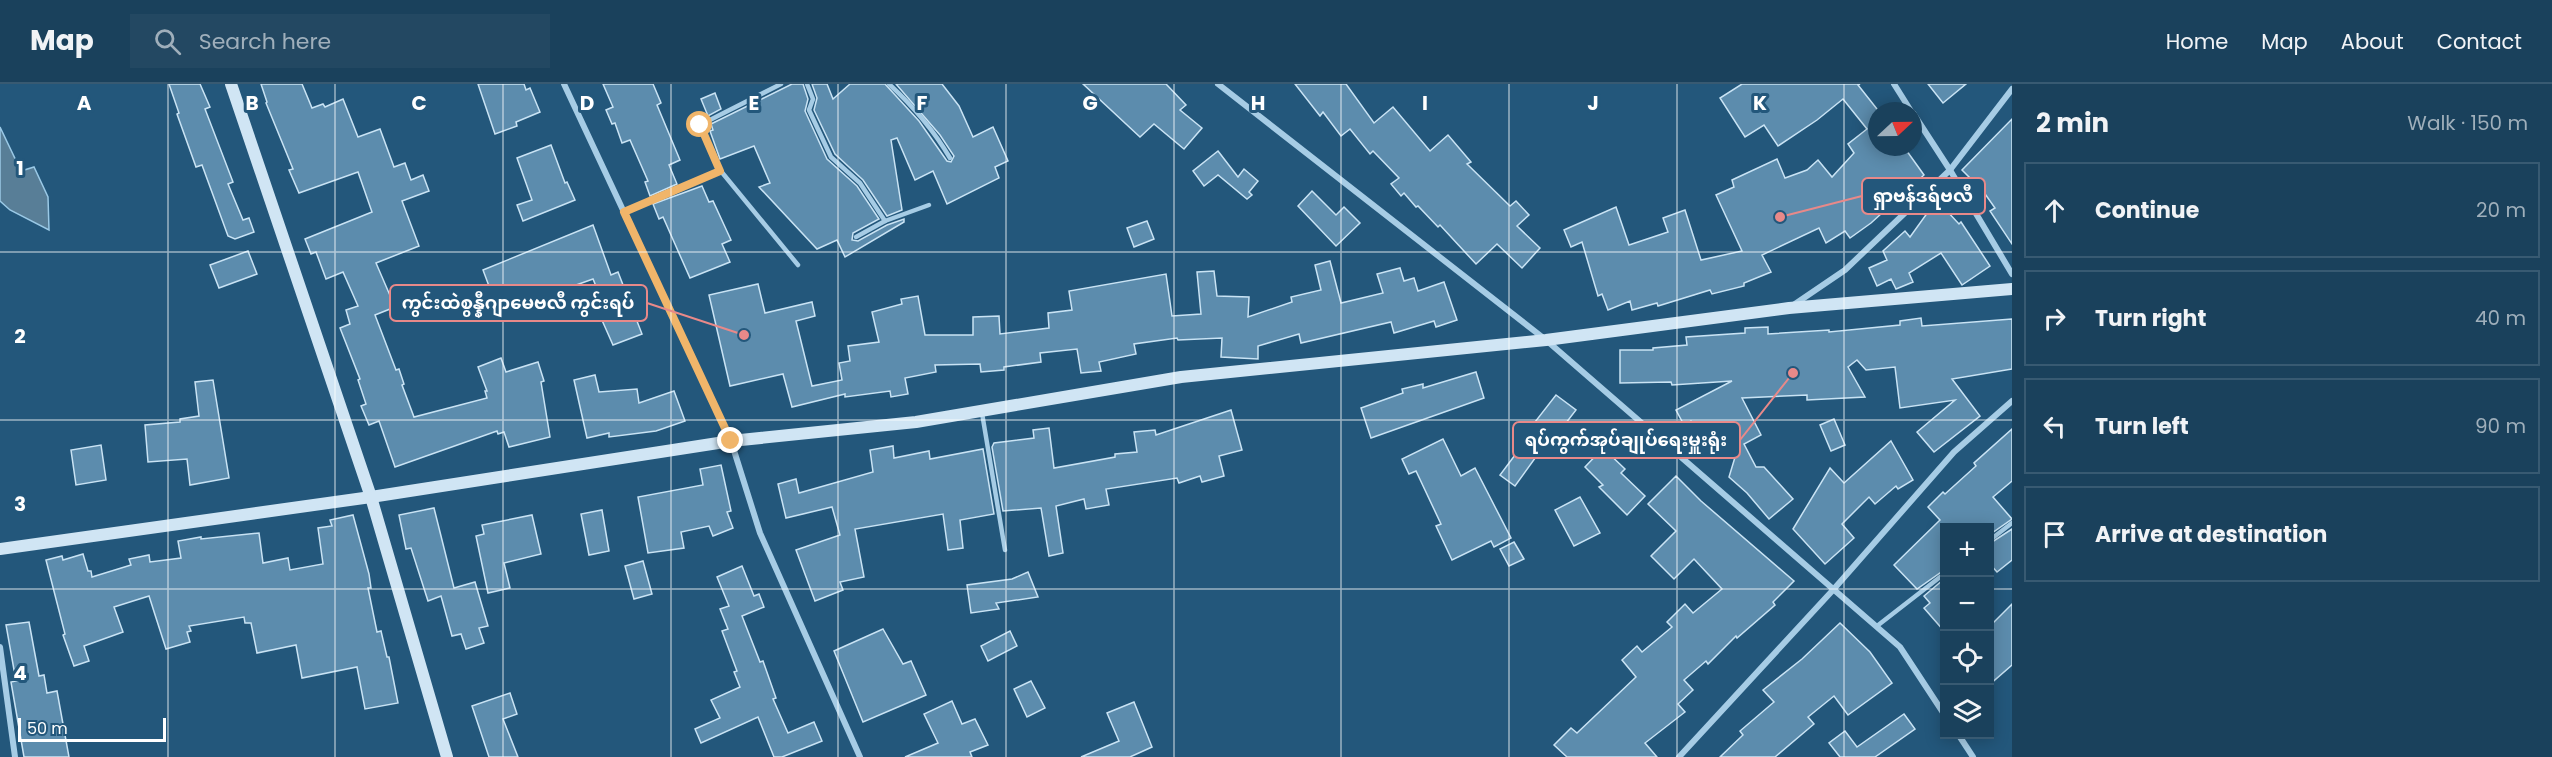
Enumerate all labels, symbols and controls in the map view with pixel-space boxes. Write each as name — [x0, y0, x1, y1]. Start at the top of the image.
search box — [130, 14, 550, 68]
text: Map — [30, 21, 94, 60]
icon: search — [151, 25, 184, 58]
text: Search here — [199, 26, 331, 57]
text: Home — [2166, 27, 2228, 56]
text: Map — [2261, 27, 2308, 56]
text: About — [2341, 27, 2404, 56]
text: Contact — [2437, 27, 2522, 56]
text: A — [77, 89, 92, 117]
text: B — [245, 89, 259, 117]
text: C — [411, 89, 427, 117]
text: D — [580, 89, 594, 117]
text: E — [749, 89, 759, 117]
text: F — [917, 89, 928, 117]
text: G — [1082, 89, 1098, 117]
text: H — [1251, 89, 1265, 117]
text: I — [1422, 89, 1428, 117]
text: J — [1587, 89, 1599, 117]
text: K — [1753, 89, 1767, 117]
north arrow — [1868, 102, 1922, 156]
text: 2 min — [2036, 105, 2109, 141]
text: Walk · 150 m — [2407, 109, 2528, 137]
route start — [686, 111, 712, 137]
text: 1 — [16, 154, 24, 182]
callout: ရှာဗန်ဒရ်ဗလီ — [1862, 178, 1985, 214]
text: ရှာဗန်ဒရ်ဗလီ — [1873, 183, 1973, 210]
icon: ahead — [2038, 194, 2071, 227]
text: Continue — [2095, 195, 2199, 226]
text: 20 m — [2476, 196, 2526, 224]
callout: ကွင်းထဲစွန္နီဂျာမေဗလီ ကွင်းရပ် — [390, 285, 647, 321]
text: ကွင်းထဲစွန္နီဂျာမေဗလီ ကွင်းရပ် — [402, 290, 634, 318]
icon: right — [2038, 302, 2071, 335]
text: Turn right — [2095, 303, 2206, 334]
text: 40 m — [2475, 304, 2526, 332]
text: 2 — [14, 322, 26, 350]
icon: left — [2038, 410, 2071, 443]
text: Turn left — [2095, 411, 2189, 442]
text: 90 m — [2475, 412, 2526, 440]
callout: ရပ်ကွက်အုပ်ချုပ်ရေးမှူးရုံး — [1513, 422, 1740, 458]
route end — [717, 427, 743, 453]
text: ရပ်ကွက်အုပ်ချုပ်ရေးမှူးရုံး — [1525, 427, 1727, 455]
text: 3 — [14, 490, 26, 518]
icon: arrive — [2038, 518, 2071, 551]
text: Arrive at destination — [2095, 519, 2327, 550]
map controls — [1940, 523, 1994, 739]
button: + — [1940, 523, 1994, 577]
button: − — [1940, 577, 1994, 631]
button: locate — [1940, 631, 1994, 685]
text: 4 — [13, 659, 27, 687]
button: layers — [1940, 685, 1994, 739]
scale bar — [18, 715, 166, 742]
text: 50 m — [27, 717, 68, 740]

